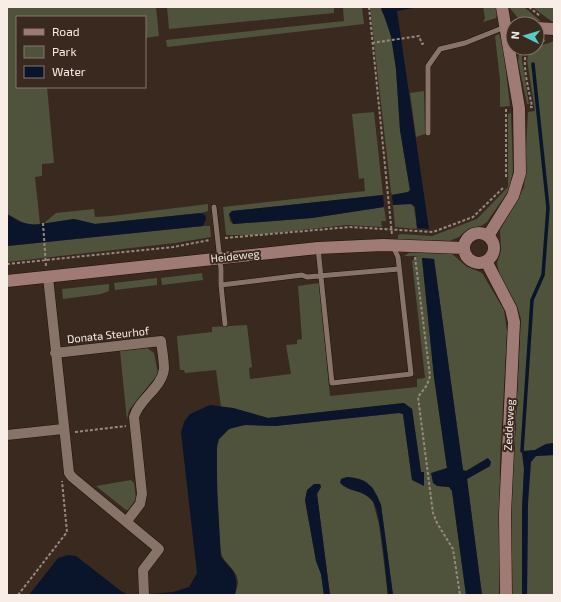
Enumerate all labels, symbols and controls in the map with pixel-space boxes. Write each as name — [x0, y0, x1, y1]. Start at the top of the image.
legend — [16, 16, 146, 88]
north arrow — [505, 16, 545, 56]
text: Road — [52, 24, 80, 38]
text: N — [508, 31, 521, 40]
text: Park — [52, 44, 77, 58]
text: Water — [52, 64, 86, 78]
street label: Heideweg — [210, 246, 260, 265]
street label: Donata Steurhof — [66, 324, 150, 345]
street label: Zeddeweg — [501, 399, 516, 451]

